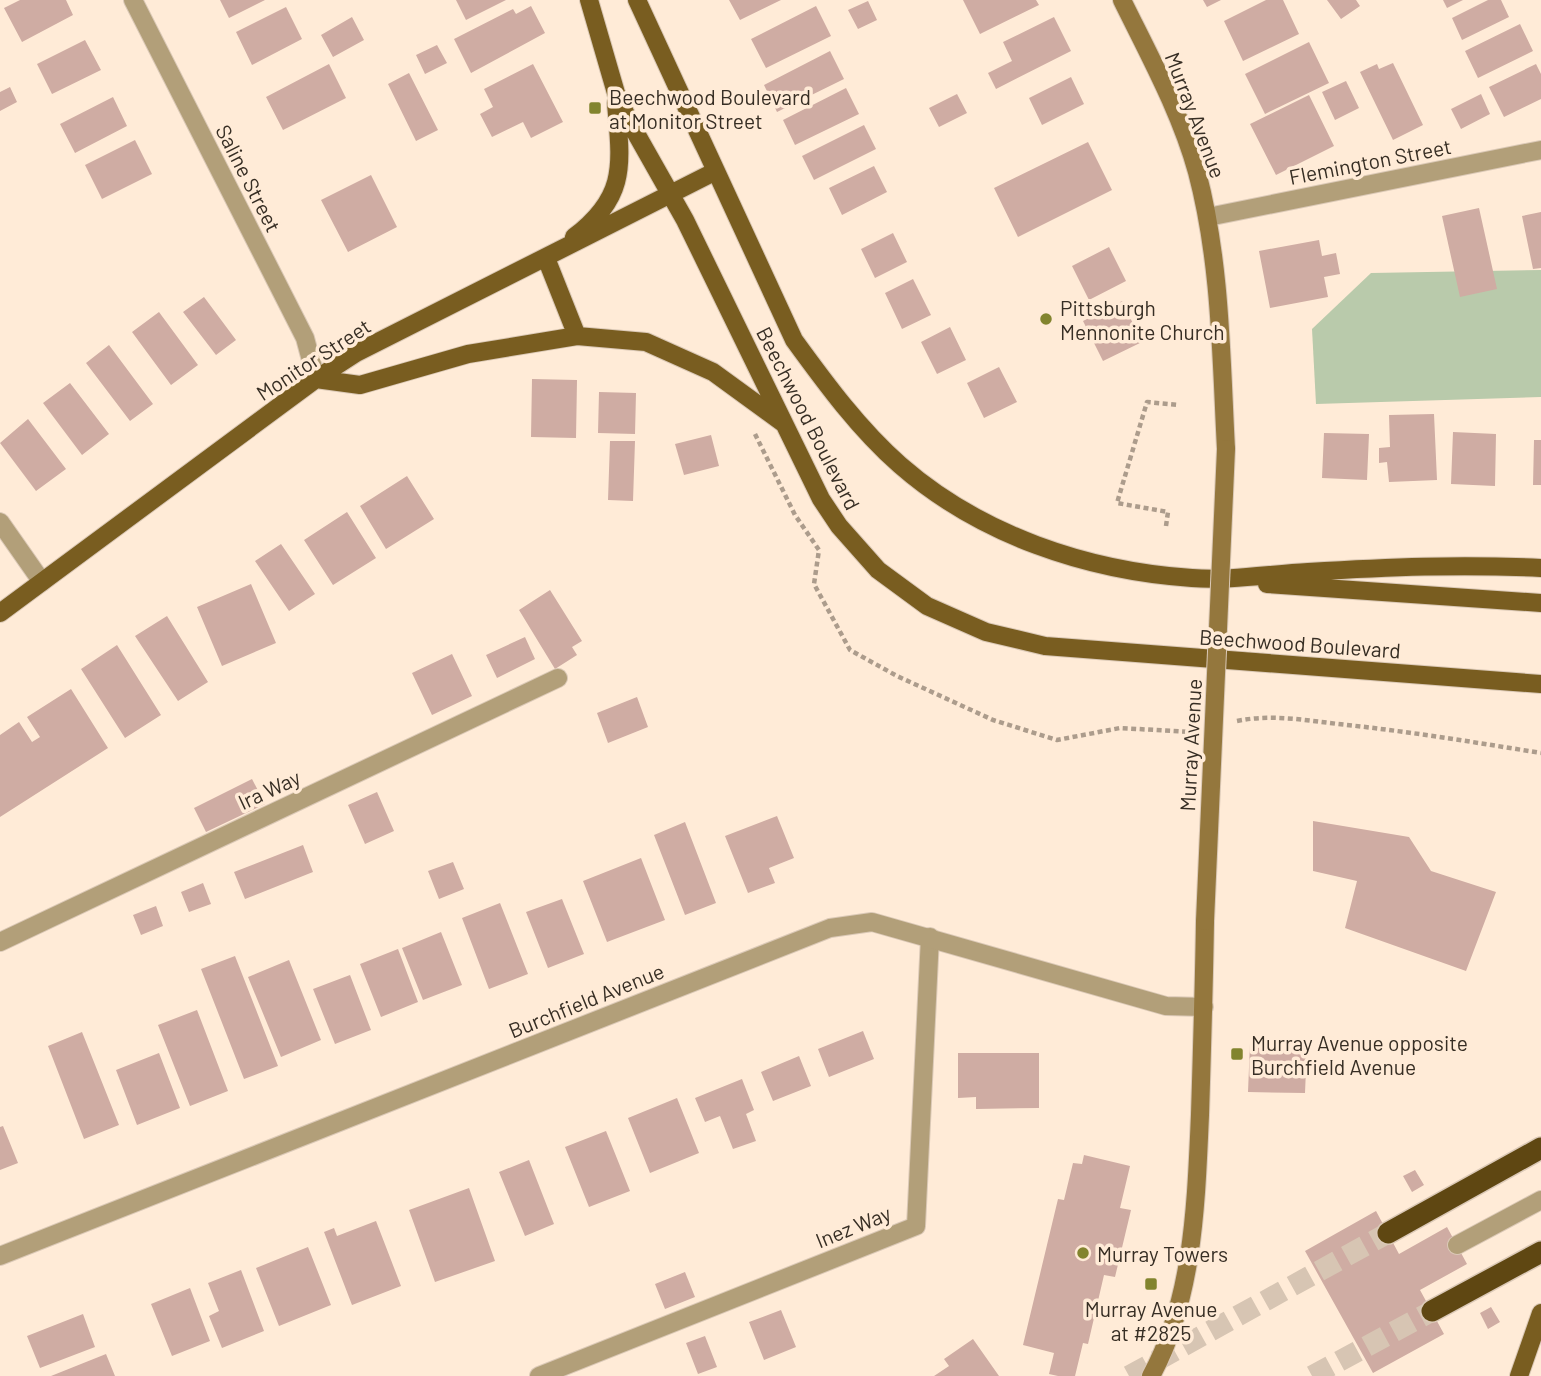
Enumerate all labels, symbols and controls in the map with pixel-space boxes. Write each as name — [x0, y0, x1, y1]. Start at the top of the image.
street label: Murray Avenue — [1161, 49, 1231, 181]
place label: Beechwood Boulevard at Monitor Street — [609, 84, 811, 133]
marker: Beechwood Boulevard at Monitor Street — [587, 100, 603, 116]
street label: Saline Street — [211, 120, 287, 236]
street label: Flemington Street — [1287, 133, 1453, 189]
place label: Pittsburgh Mennonite Church — [1060, 295, 1225, 344]
marker: Pittsburgh Mennonite Church — [1038, 311, 1054, 327]
street label: Monitor Street — [251, 313, 375, 405]
street label: Beechwood Boulevard — [752, 322, 866, 514]
street label: Beechwood Boulevard — [1198, 623, 1402, 663]
street label: Murray Avenue — [1174, 678, 1206, 812]
street label: Ira Way — [234, 764, 304, 814]
street label: Burchfield Avenue — [505, 957, 667, 1043]
place label: Murray Avenue opposite Burchfield Avenue — [1251, 1030, 1468, 1079]
marker: Murray Avenue opposite Burchfield Avenue — [1229, 1046, 1245, 1062]
street label: Inez Way — [812, 1199, 895, 1252]
place label: Murray Towers — [1097, 1241, 1228, 1266]
marker: Murray Towers — [1075, 1245, 1091, 1261]
marker: Murray Avenue at #2825 — [1143, 1276, 1159, 1292]
place label: Murray Avenue at #2825 — [1085, 1296, 1217, 1345]

